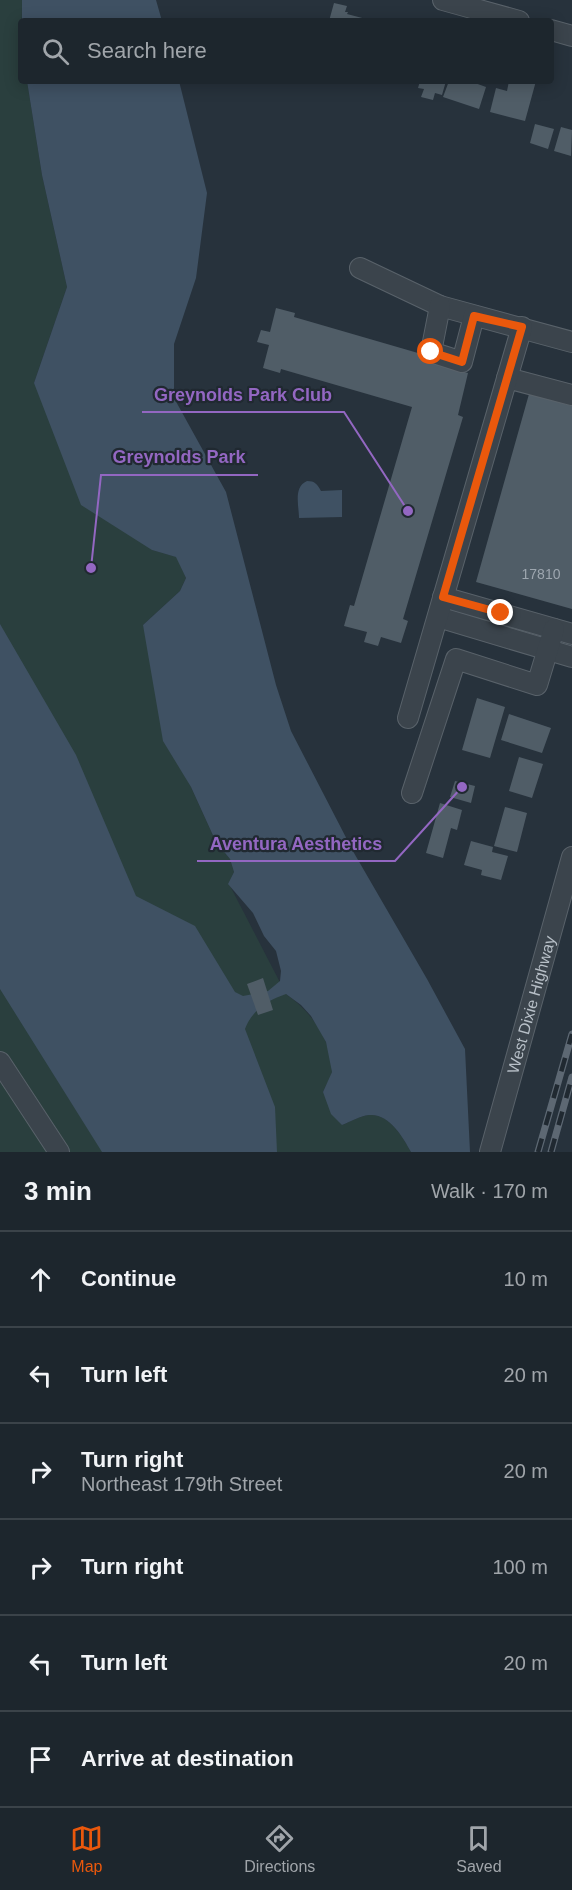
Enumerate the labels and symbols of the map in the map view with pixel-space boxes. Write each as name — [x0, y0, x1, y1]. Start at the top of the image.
route start — [417, 338, 443, 364]
callout: Greynolds Park Club — [142, 376, 344, 412]
text: Greynolds Park Club — [154, 385, 332, 405]
callout: Greynolds Park — [101, 439, 258, 475]
text: Greynolds Park — [112, 447, 247, 467]
house number: 17810 — [522, 566, 561, 582]
route end — [487, 599, 513, 625]
callout: Aventura Aesthetics — [197, 825, 395, 861]
text: Aventura Aesthetics — [210, 834, 382, 854]
street label: West Dixie Highway — [504, 934, 559, 1075]

